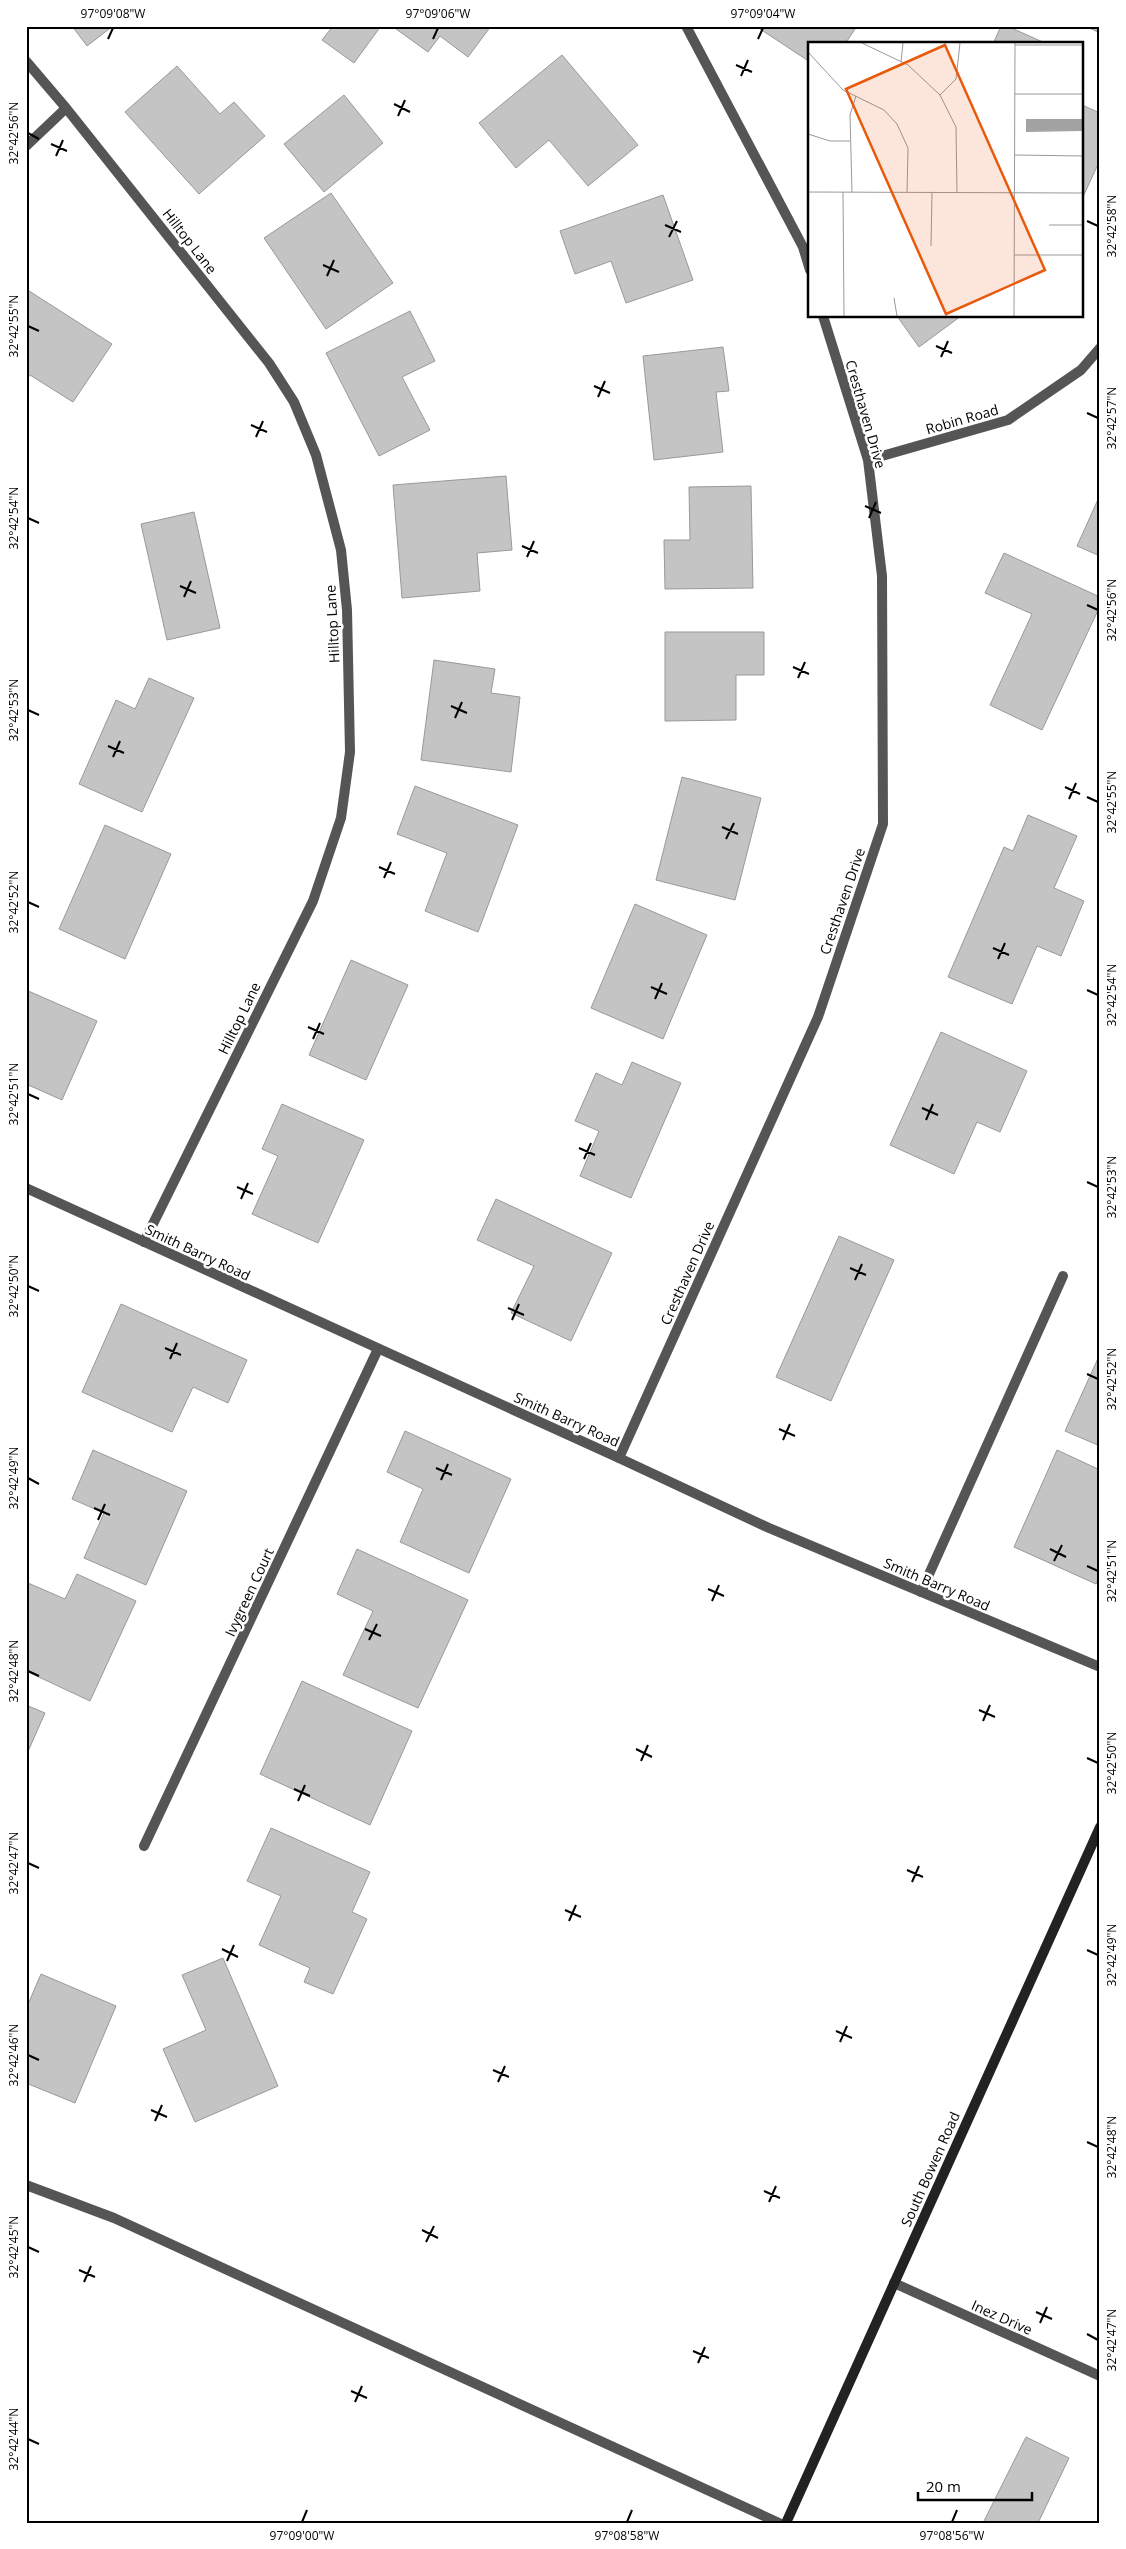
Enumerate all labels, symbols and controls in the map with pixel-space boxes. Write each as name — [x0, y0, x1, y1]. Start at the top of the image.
text: 97°09'08"W — [81, 5, 145, 22]
text: 97°09'06"W — [406, 5, 470, 22]
text: 97°09'04"W — [731, 5, 795, 22]
inset map — [808, 42, 1084, 318]
text: 32°42'56"N — [5, 102, 22, 164]
text: 32°42'58"N — [1103, 195, 1120, 257]
street label: Hilltop Lane — [158, 204, 222, 278]
text: 32°42'55"N — [5, 295, 22, 357]
street label: Cresthaven Drive — [841, 358, 891, 470]
text: 32°42'57"N — [1103, 387, 1120, 449]
street label: Robin Road — [923, 400, 1001, 438]
text: 32°42'54"N — [5, 487, 22, 549]
text: 32°42'56"N — [1103, 579, 1120, 641]
street label: Hilltop Lane — [320, 584, 344, 663]
text: 32°42'53"N — [5, 679, 22, 741]
text: 32°42'55"N — [1103, 771, 1120, 833]
street label: Cresthaven Drive — [815, 845, 869, 957]
text: 32°42'52"N — [5, 871, 22, 933]
text: 32°42'54"N — [1103, 964, 1120, 1026]
street label: Hilltop Lane — [213, 979, 265, 1057]
text: 32°42'51"N — [5, 1063, 22, 1125]
text: 32°42'53"N — [1103, 1156, 1120, 1218]
street label: Cresthaven Drive — [656, 1218, 718, 1328]
street label: Smith Barry Road — [142, 1219, 254, 1285]
text: 32°42'50"N — [5, 1255, 22, 1317]
text: 32°42'52"N — [1103, 1348, 1120, 1410]
street label: Smith Barry Road — [511, 1387, 623, 1451]
text: 32°42'49"N — [5, 1447, 22, 1509]
text: 32°42'51"N — [1103, 1540, 1120, 1602]
street label: Ivygreen Court — [220, 1545, 278, 1639]
street label: Smith Barry Road — [881, 1553, 993, 1615]
text: 32°42'48"N — [5, 1640, 22, 1702]
text: 32°42'50"N — [1103, 1732, 1120, 1794]
text: 32°42'47"N — [5, 1832, 22, 1894]
text: 32°42'49"N — [1103, 1924, 1120, 1986]
text: 32°42'46"N — [5, 2024, 22, 2086]
street label: South Bowen Road — [896, 2109, 964, 2229]
text: 32°42'48"N — [1103, 2116, 1120, 2178]
text: 32°42'45"N — [5, 2216, 22, 2278]
street label: Inez Drive — [969, 2295, 1036, 2339]
text: 32°42'47"N — [1103, 2309, 1120, 2371]
text: 32°42'44"N — [5, 2408, 22, 2470]
scale bar — [918, 2469, 1032, 2501]
text: 20 m — [926, 2476, 961, 2496]
text: 97°09'00"W — [270, 2527, 334, 2544]
text: 97°08'58"W — [595, 2527, 659, 2544]
text: 97°08'56"W — [920, 2527, 984, 2544]

